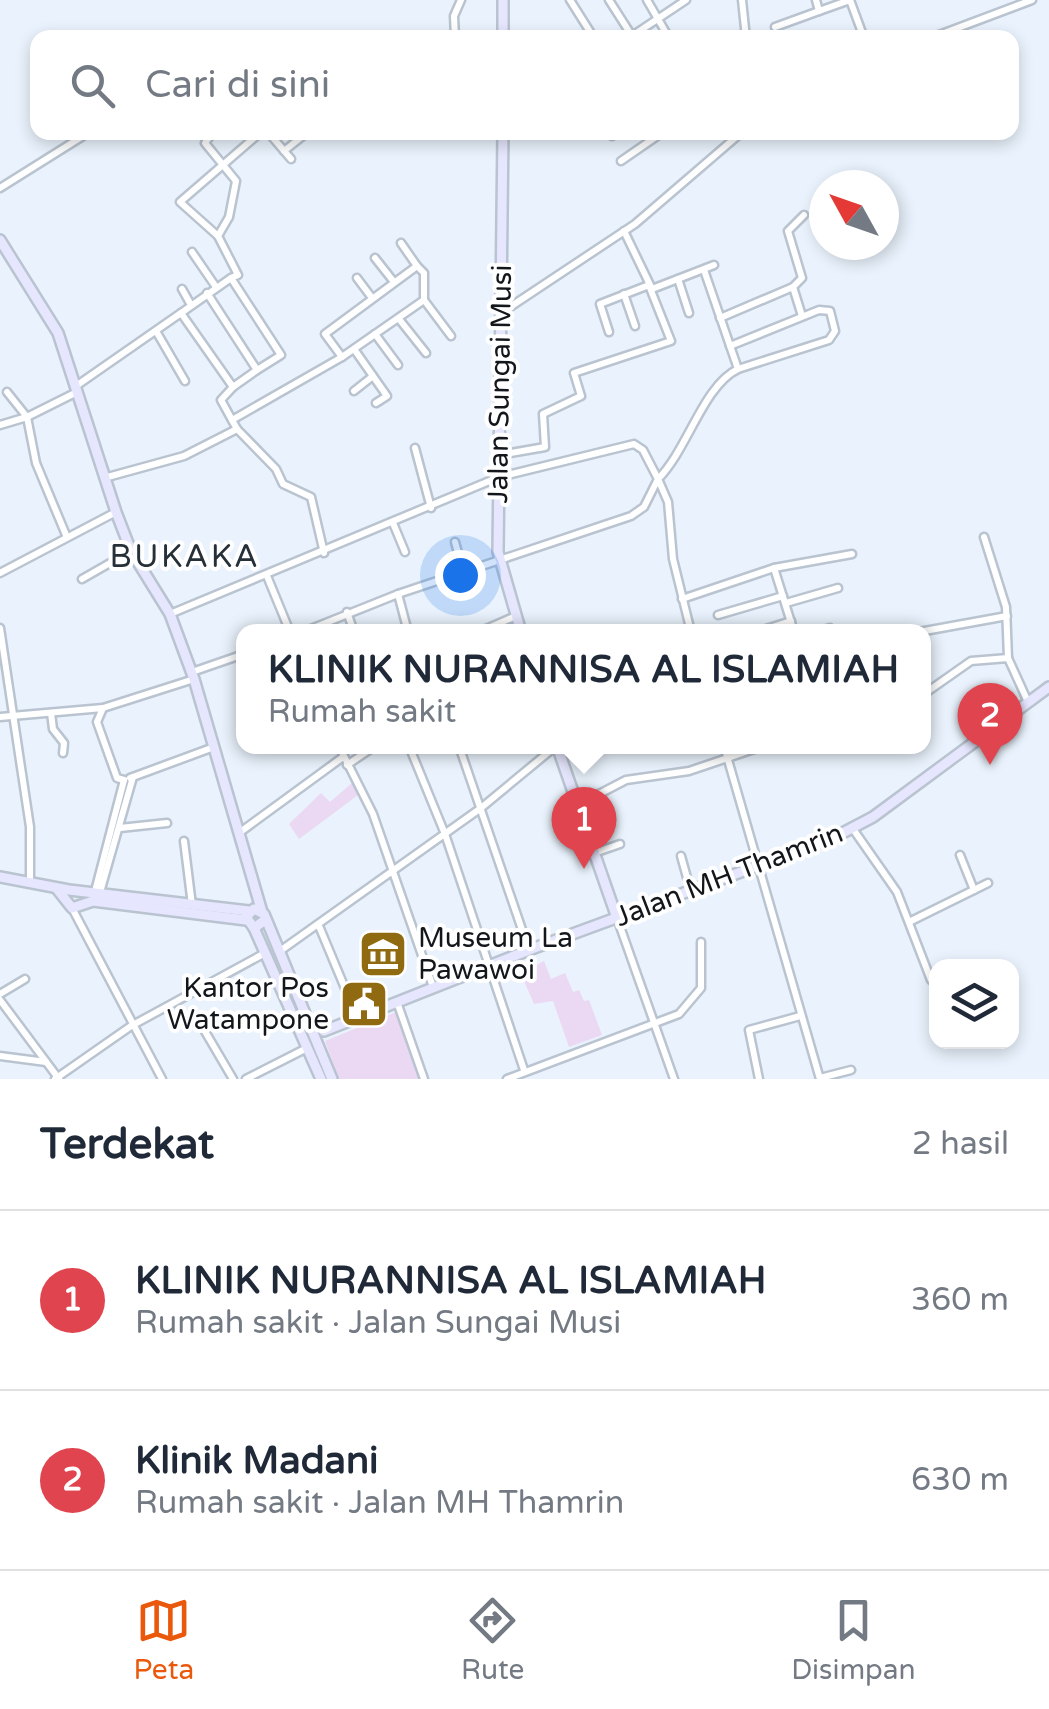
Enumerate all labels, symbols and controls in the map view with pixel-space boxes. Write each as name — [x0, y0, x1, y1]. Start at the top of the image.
search box — [30, 30, 1019, 140]
icon: search — [65, 58, 120, 113]
text: Cari di sini — [145, 62, 330, 108]
north arrow — [809, 170, 899, 260]
street label: Jalan Sungai Musi — [481, 264, 519, 504]
district label: BUKAKA — [110, 538, 260, 576]
your location — [435, 550, 486, 601]
popup — [236, 624, 931, 754]
text: KLINIK NURANNISA AL ISLAMIAH — [268, 647, 899, 693]
pin: 2 — [958, 682, 1022, 765]
text: Rumah sakit — [268, 693, 456, 731]
pin: 1 — [552, 786, 616, 869]
street label: Jalan MH Thamrin — [610, 816, 848, 934]
place label: Museum La Pawawoi — [418, 921, 573, 987]
museum icon: Museum La Pawawoi — [357, 928, 409, 980]
map controls — [929, 959, 1019, 1049]
button: layers — [929, 959, 1019, 1049]
place label: Kantor Pos Watampone — [167, 971, 329, 1037]
public building icon: Kantor Pos Watampone — [338, 978, 390, 1030]
text: Terdekat — [40, 1119, 214, 1170]
text: 2 hasil — [912, 1125, 1009, 1163]
text: KLINIK NURANNISA AL ISLAMIAH — [135, 1258, 767, 1304]
text: 1 — [62, 1281, 83, 1319]
text: 360 m — [911, 1281, 1009, 1319]
text: Rumah sakit · Jalan Sungai Musi — [135, 1304, 621, 1342]
text: Klinik Madani — [135, 1438, 379, 1484]
text: 2 — [62, 1461, 83, 1499]
text: 630 m — [911, 1461, 1009, 1499]
text: Rumah sakit · Jalan MH Thamrin — [135, 1484, 624, 1522]
tab: Peta — [133, 1593, 194, 1687]
tab: Rute — [461, 1593, 524, 1687]
tab: Disimpan — [791, 1593, 916, 1687]

